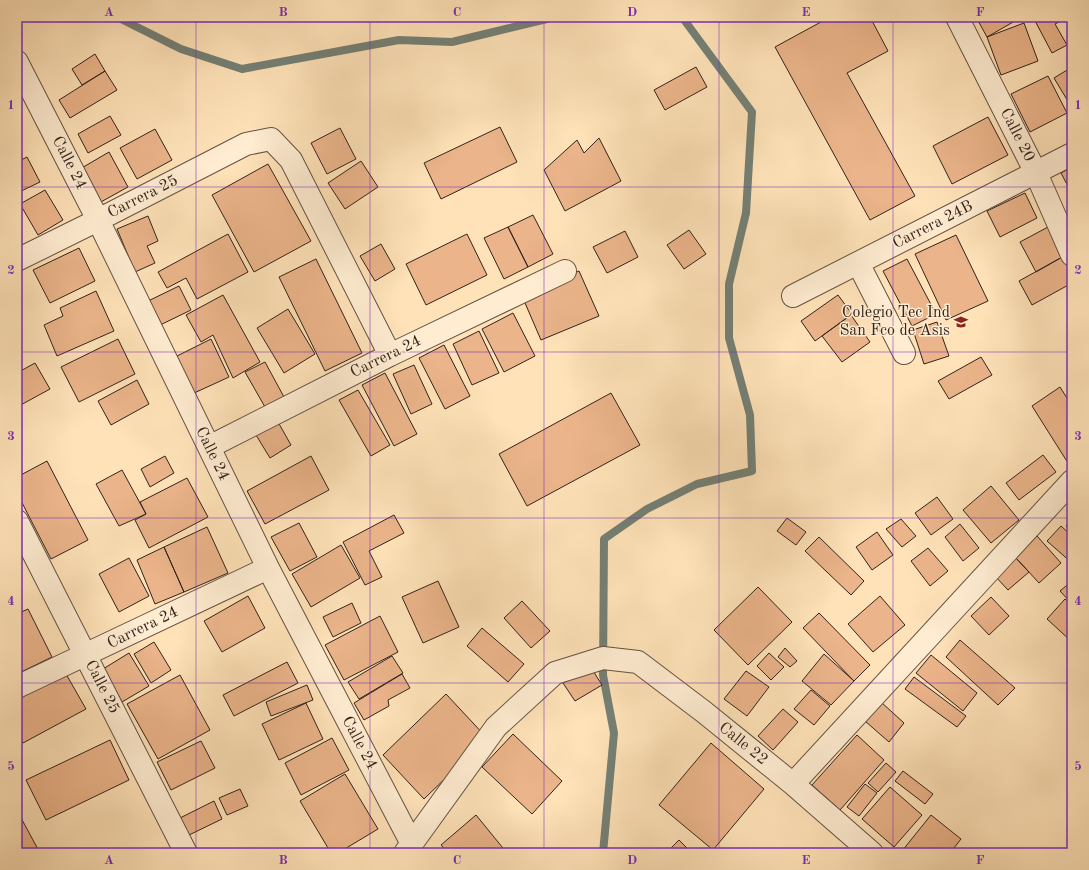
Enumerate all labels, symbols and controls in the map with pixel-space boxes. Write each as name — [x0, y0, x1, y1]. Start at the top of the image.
text: A — [104, 6, 114, 19]
text: B — [278, 6, 288, 19]
text: C — [453, 6, 461, 19]
text: D — [627, 6, 637, 19]
text: E — [802, 6, 811, 19]
text: F — [976, 6, 985, 19]
text: 1 — [7, 99, 15, 112]
text: 1 — [1074, 99, 1082, 112]
street label: Calle 20 — [997, 106, 1037, 164]
street label: Calle 24 — [49, 134, 89, 192]
street label: Carrera 25 — [105, 172, 181, 222]
street label: Carrera 24B — [890, 198, 976, 252]
text: 2 — [7, 264, 15, 277]
text: 2 — [1074, 264, 1082, 277]
place label: Colegio Tec Ind San Fco de Asis — [839, 305, 950, 339]
school or university icon: Colegio Tec Ind San Fco de Asis — [953, 314, 969, 330]
street label: Carrera 24 — [348, 333, 424, 381]
street label: Calle 24 — [192, 425, 232, 483]
text: 3 — [7, 430, 15, 443]
text: 3 — [1074, 430, 1082, 443]
text: 4 — [7, 595, 15, 608]
text: 4 — [1074, 595, 1082, 608]
street label: Carrera 24 — [105, 604, 181, 652]
street label: Calle 25 — [82, 658, 122, 716]
street label: Calle 24 — [338, 714, 380, 772]
street label: Calle 22 — [716, 720, 770, 768]
text: 5 — [7, 760, 15, 773]
text: 5 — [1074, 760, 1082, 773]
text: A — [104, 854, 114, 867]
text: B — [278, 854, 288, 867]
text: C — [453, 854, 461, 867]
text: D — [627, 854, 637, 867]
text: E — [802, 854, 811, 867]
text: F — [976, 854, 985, 867]

